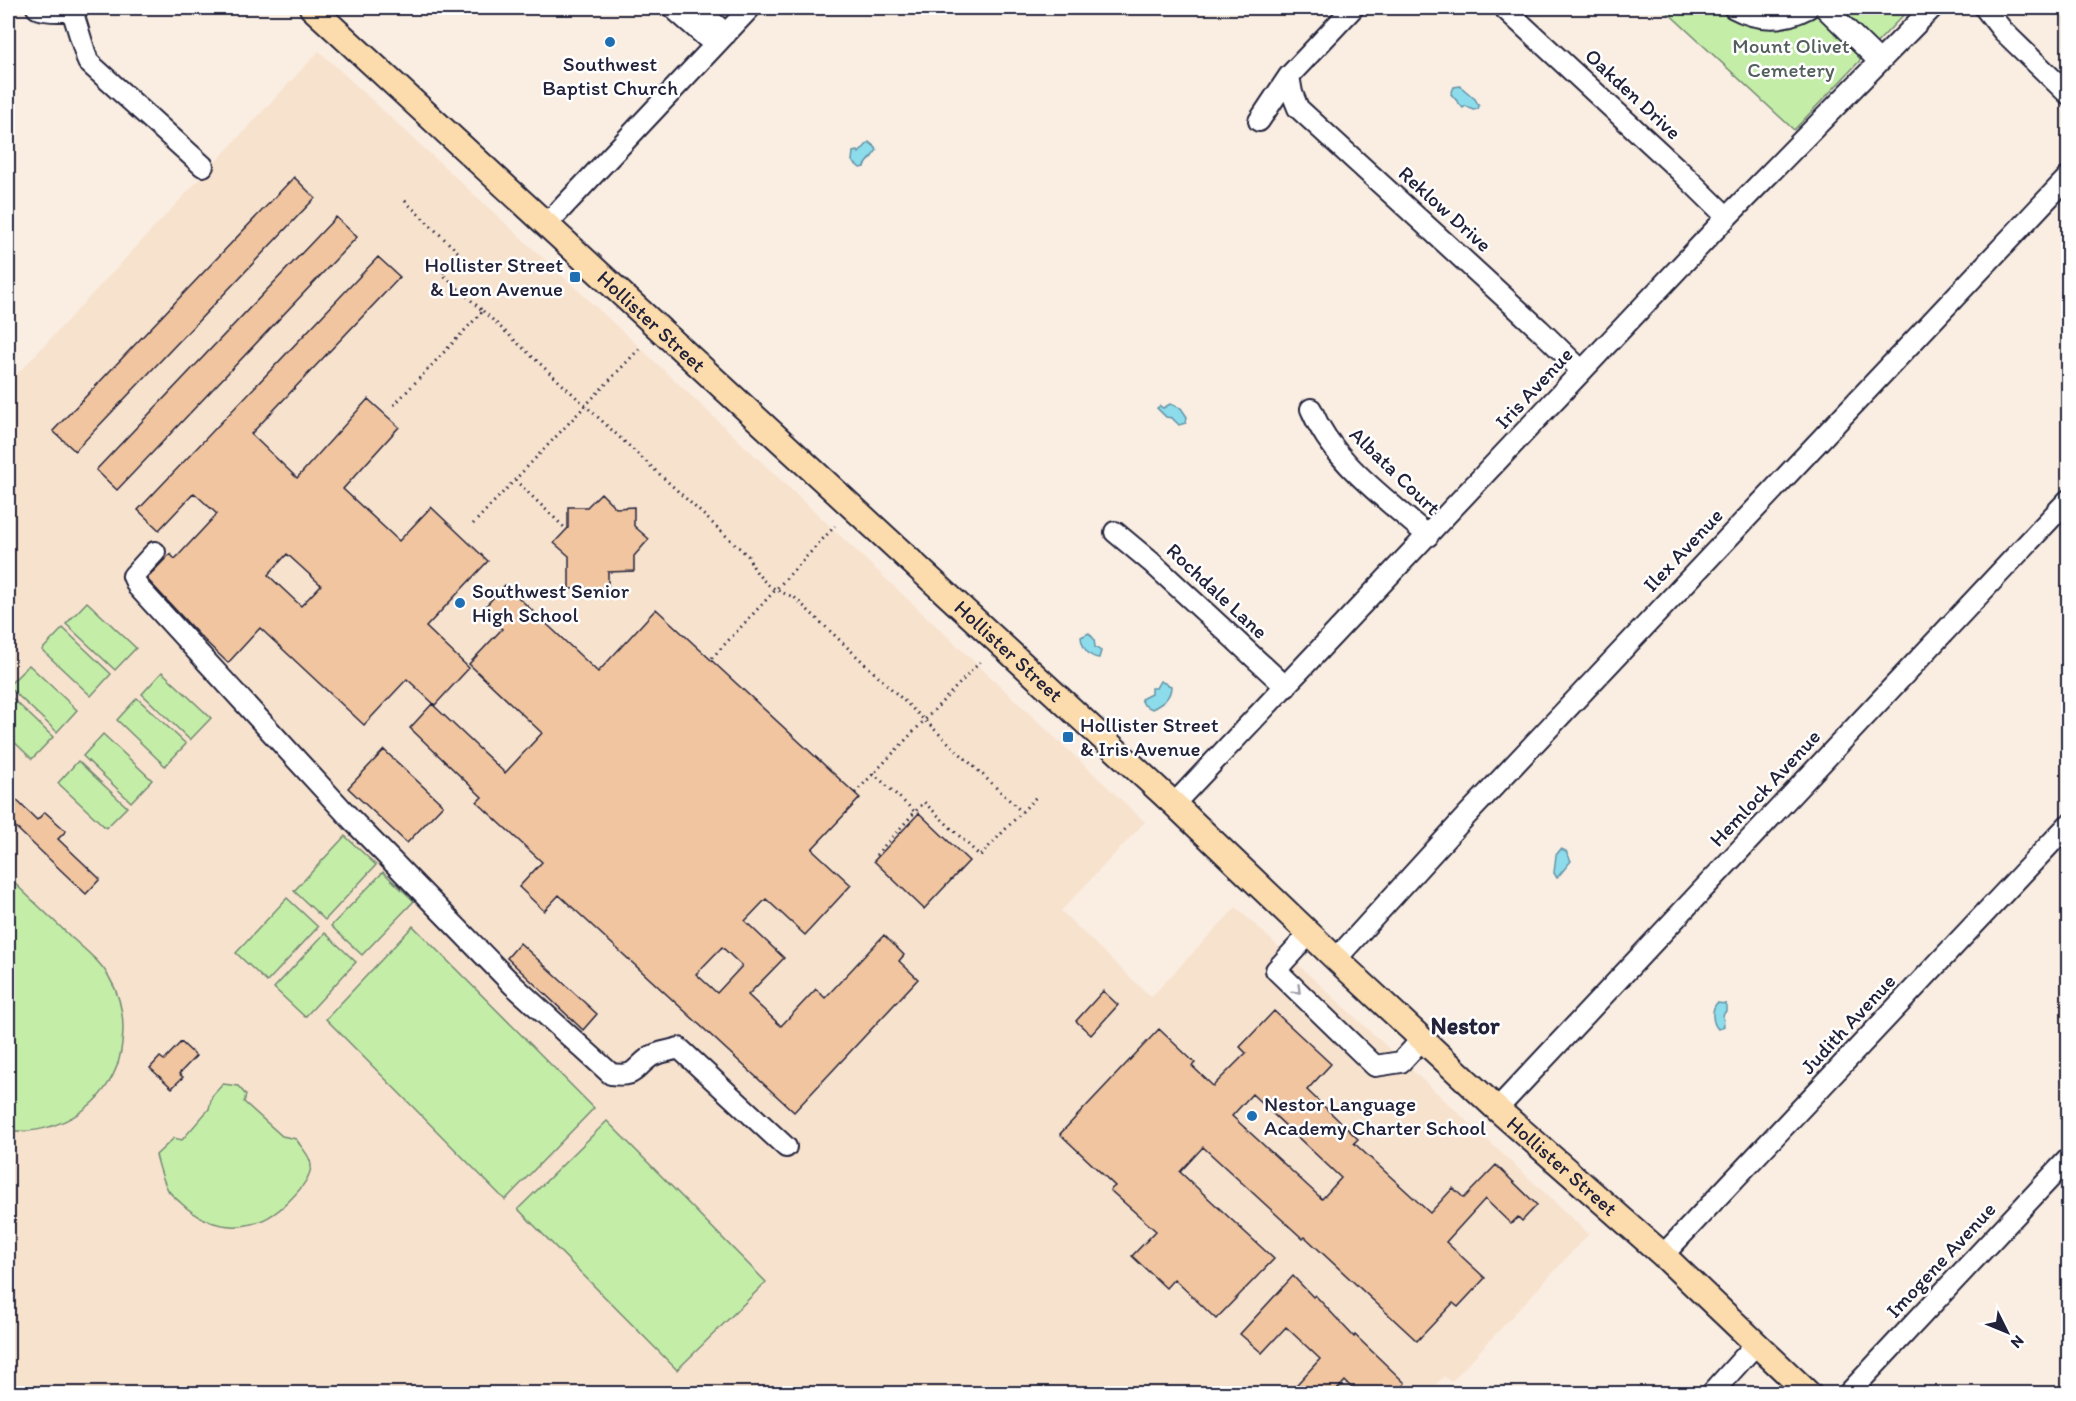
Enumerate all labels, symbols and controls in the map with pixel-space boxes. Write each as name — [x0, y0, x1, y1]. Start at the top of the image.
park label: Mount Olivet Cemetery — [1732, 33, 1850, 82]
marker: Southwest Baptist Church — [603, 35, 617, 49]
street label: Oakden Drive — [1580, 43, 1686, 144]
place label: Southwest Baptist Church — [542, 51, 678, 100]
street label: Reklow Drive — [1394, 160, 1497, 257]
place label: Hollister Street & Leon Avenue — [424, 252, 563, 301]
street label: Hollister Street — [592, 265, 711, 377]
marker: Hollister Street & Leon Avenue — [568, 270, 582, 284]
street label: Iris Avenue — [1490, 342, 1578, 434]
street label: Albata Court — [1345, 421, 1446, 520]
street label: Ilex Avenue — [1638, 503, 1728, 597]
street label: Rochdale Lane — [1162, 537, 1273, 644]
place label: Southwest Senior High School — [472, 578, 630, 627]
street label: Hollister Street — [949, 595, 1068, 707]
marker: Southwest Senior High School — [453, 596, 467, 610]
place label: Hollister Street & Iris Avenue — [1080, 712, 1219, 761]
street label: Hemlock Avenue — [1704, 724, 1825, 851]
marker: Hollister Street & Iris Avenue — [1061, 730, 1075, 744]
street label: Judith Avenue — [1795, 968, 1901, 1079]
one-way arrow — [1290, 983, 1301, 994]
district label: Nestor — [1430, 1011, 1500, 1040]
place label: Nestor Language Academy Charter School — [1264, 1091, 1486, 1140]
marker: Nestor Language Academy Charter School — [1245, 1109, 1259, 1123]
street label: Hollister Street — [1502, 1111, 1623, 1221]
street label: Imogene Avenue — [1881, 1197, 2001, 1323]
north arrow — [1977, 1302, 2037, 1362]
text: N — [2007, 1331, 2028, 1352]

